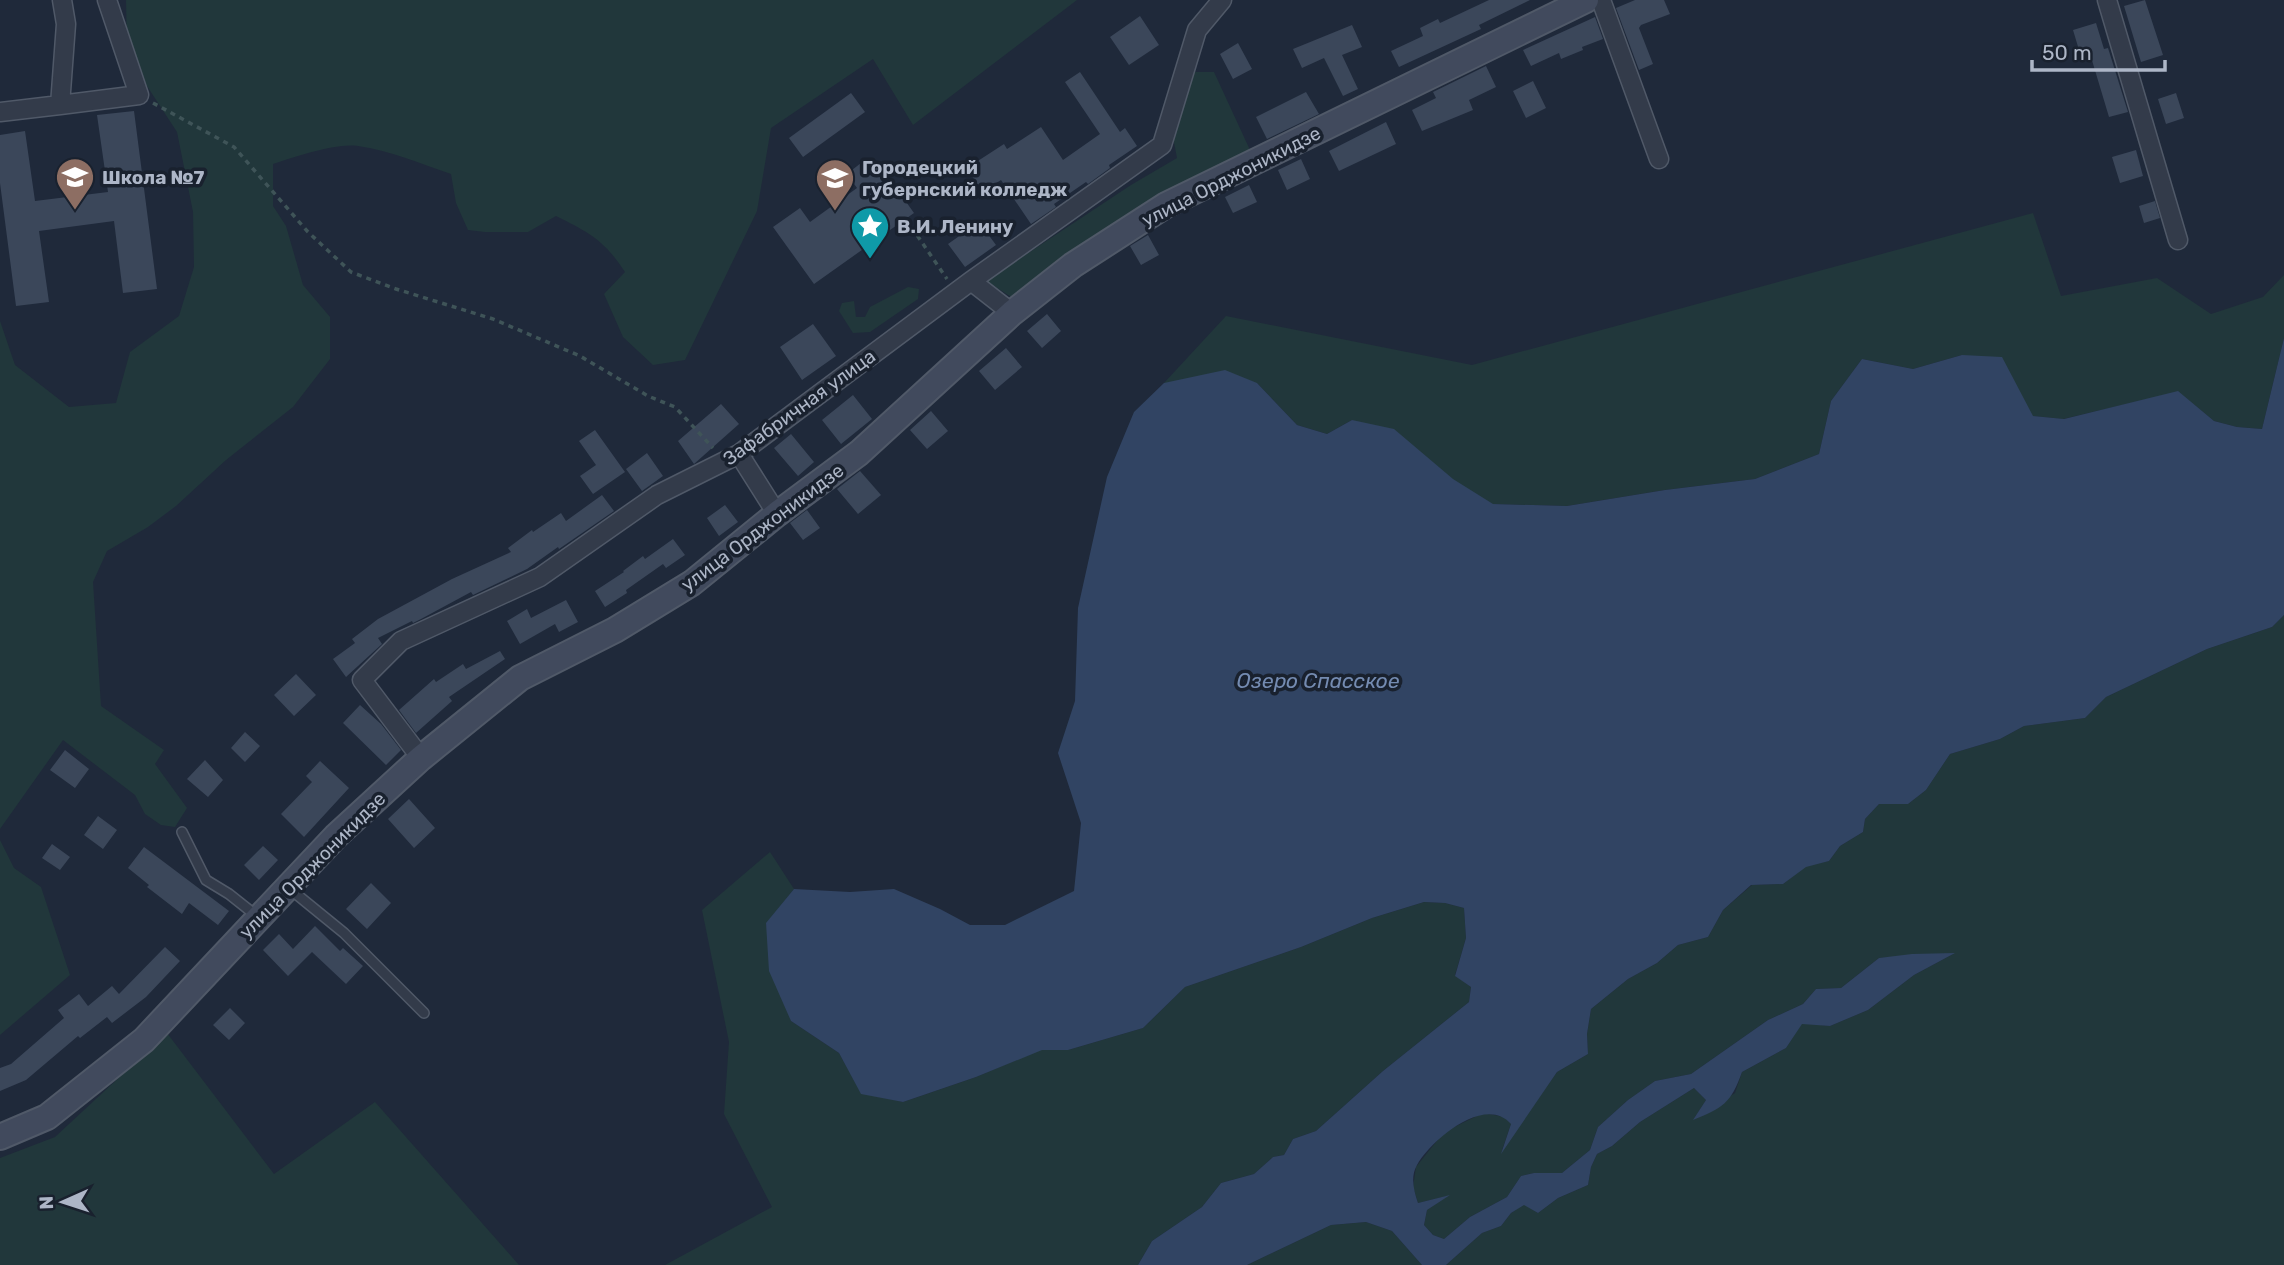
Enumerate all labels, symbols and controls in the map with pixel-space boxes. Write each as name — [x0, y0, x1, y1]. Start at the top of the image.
scale bar — [2032, 28, 2165, 72]
text: 50 m — [2042, 40, 2092, 65]
street label: улица Орджоникидзе — [1138, 121, 1325, 232]
school or university icon: Школа №7 — [54, 156, 96, 211]
place label: Городецкий губернский колледж — [862, 156, 1068, 201]
school or university icon: Городецкий губернский колледж — [814, 157, 856, 212]
place label: Школа №7 — [102, 166, 205, 189]
place icon: В.И. Ленину — [849, 205, 891, 260]
place label: В.И. Ленину — [897, 215, 1013, 238]
street label: Зафабричная улица — [719, 344, 880, 470]
street label: улица Орджоникидзе — [676, 459, 848, 596]
water label: Озеро Спасское — [1237, 668, 1400, 693]
street label: улица Орджоникидзе — [234, 787, 390, 943]
north arrow — [28, 1167, 98, 1237]
text: N — [35, 1195, 58, 1210]

